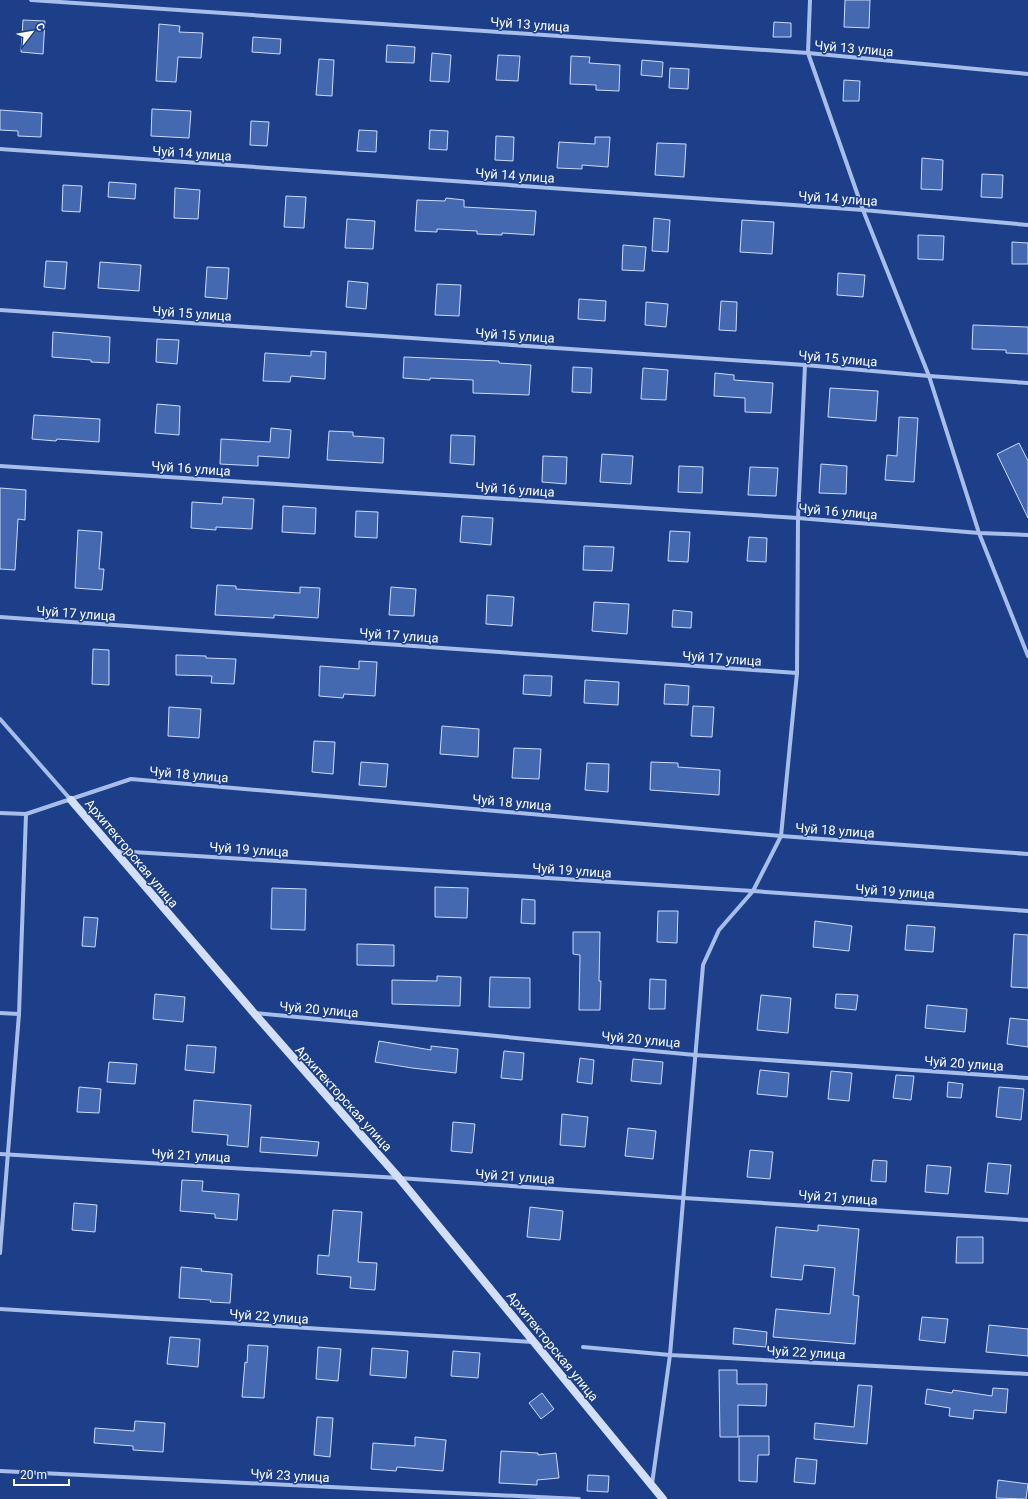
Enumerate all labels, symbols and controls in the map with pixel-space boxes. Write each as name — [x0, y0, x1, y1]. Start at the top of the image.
north arrow — [12, 12, 52, 52]
street label: Чуй 13 улица — [490, 14, 570, 35]
text: С — [33, 21, 48, 34]
street label: Чуй 13 улица — [814, 38, 894, 59]
street label: Чуй 14 улица — [152, 143, 232, 164]
street label: Чуй 14 улица — [475, 165, 555, 186]
street label: Чуй 14 улица — [798, 188, 878, 209]
street label: Чуй 15 улица — [152, 303, 232, 324]
street label: Чуй 15 улица — [475, 325, 555, 346]
street label: Чуй 15 улица — [798, 348, 878, 369]
street label: Чуй 16 улица — [151, 458, 231, 479]
street label: Чуй 16 улица — [475, 479, 555, 500]
street label: Чуй 16 улица — [798, 501, 878, 522]
street label: Чуй 17 улица — [36, 603, 116, 624]
street label: Чуй 17 улица — [359, 625, 439, 646]
street label: Чуй 17 улица — [682, 648, 762, 669]
street label: Чуй 18 улица — [149, 764, 229, 785]
street label: Чуй 18 улица — [472, 792, 552, 813]
street label: Архитекторская улица — [82, 796, 181, 911]
street label: Чуй 18 улица — [795, 820, 875, 841]
street label: Чуй 19 улица — [209, 839, 289, 860]
street label: Чуй 19 улица — [532, 860, 612, 881]
street label: Чуй 19 улица — [855, 881, 935, 902]
street label: Чуй 20 улица — [279, 999, 359, 1020]
street label: Чуй 20 улица — [601, 1029, 681, 1050]
street label: Архитекторская улица — [292, 1042, 395, 1154]
street label: Чуй 20 улица — [924, 1053, 1004, 1074]
street label: Чуй 21 улица — [151, 1146, 231, 1165]
street label: Чуй 21 улица — [475, 1166, 555, 1187]
street label: Чуй 21 улица — [798, 1187, 878, 1208]
street label: Архитекторская улица — [504, 1288, 602, 1404]
street label: Чуй 22 улица — [229, 1306, 309, 1327]
street label: Чуй 22 улица — [766, 1343, 846, 1362]
scale bar — [14, 1461, 69, 1487]
street label: Чуй 23 улица — [250, 1466, 330, 1485]
text: 20 m — [20, 1468, 47, 1482]

